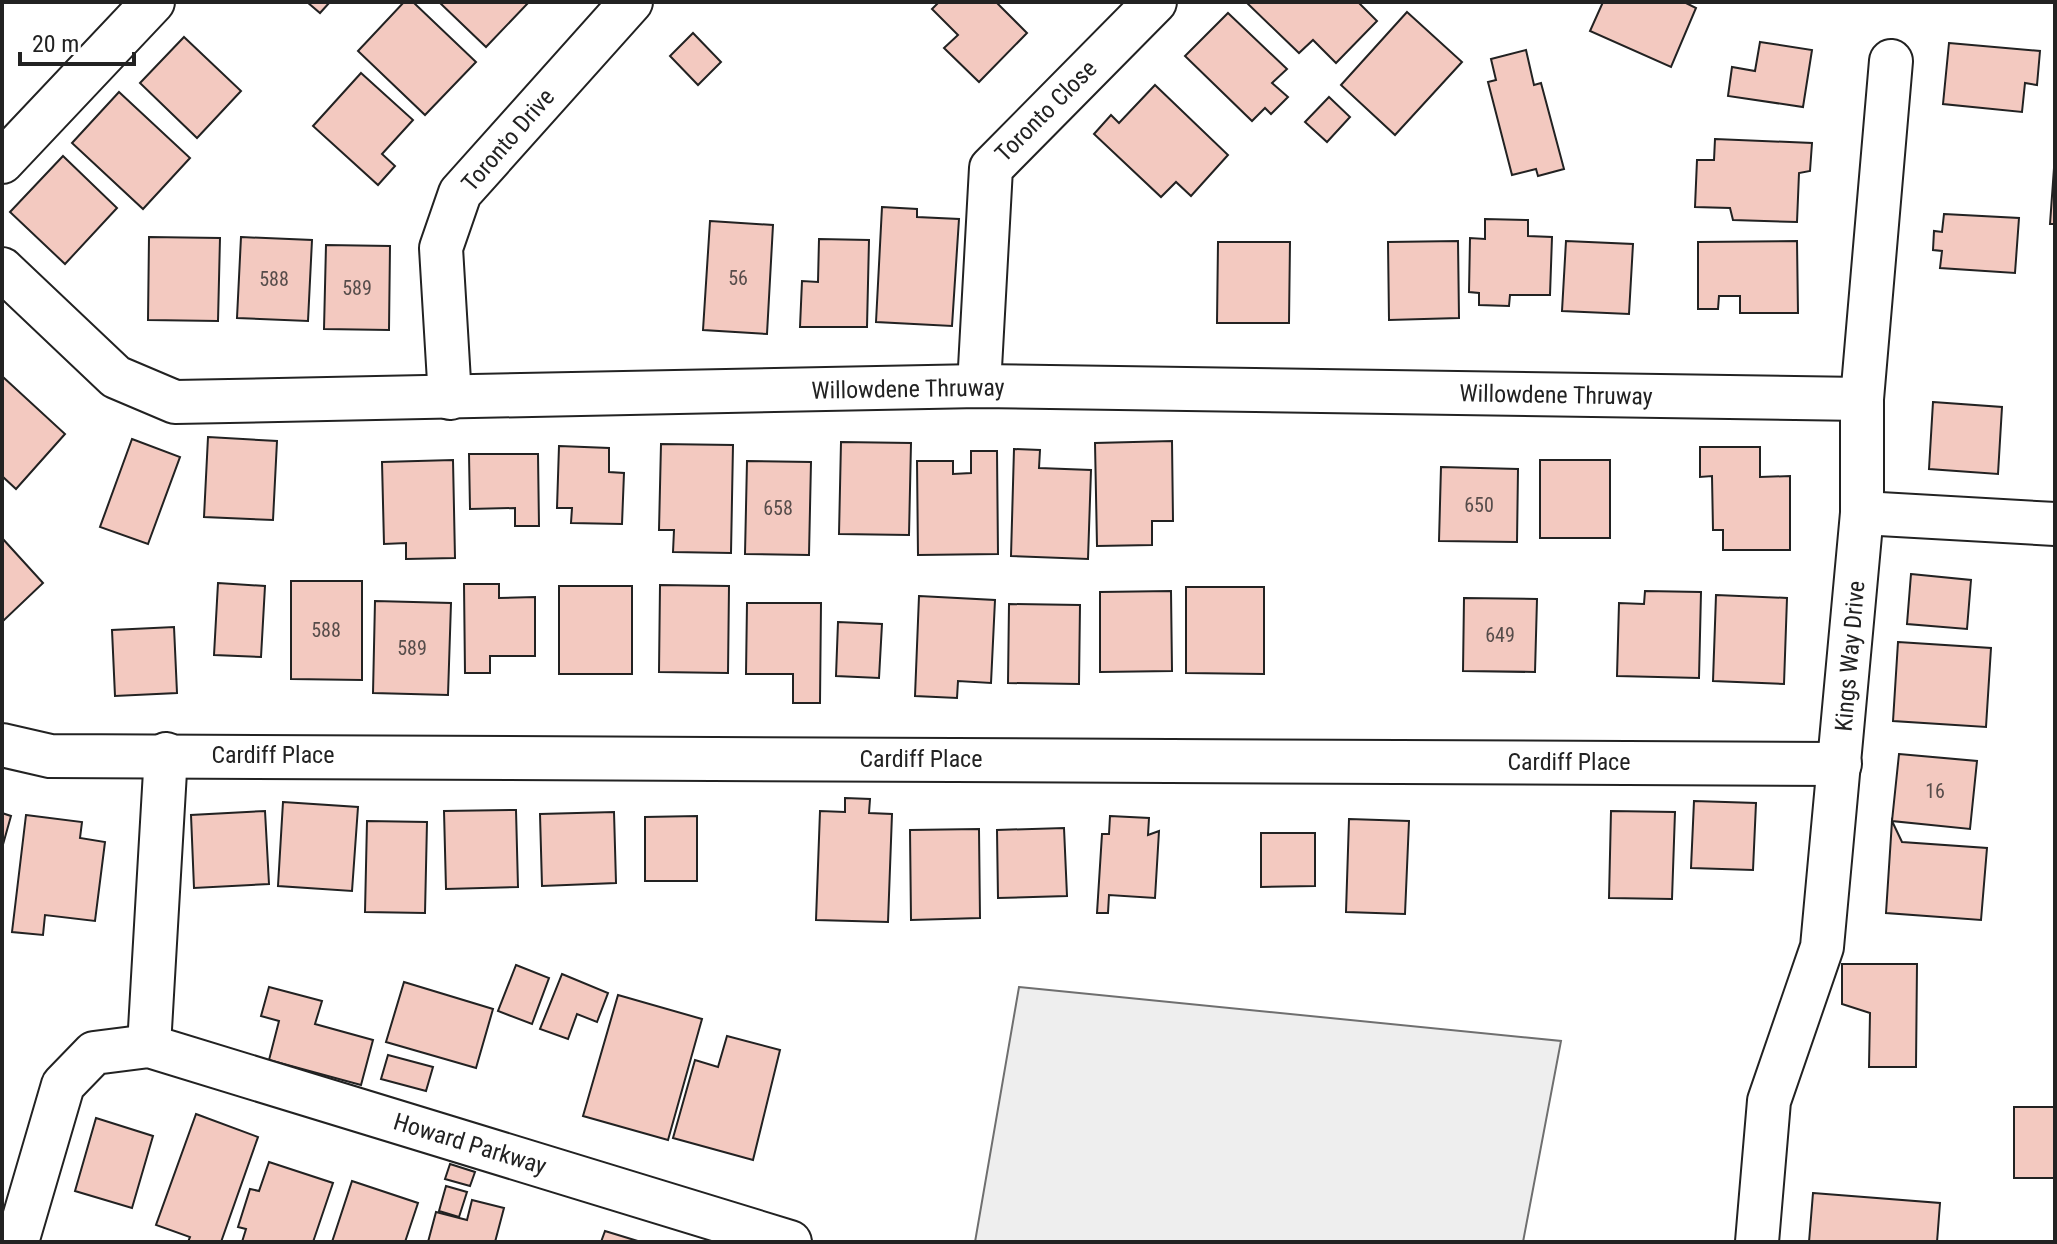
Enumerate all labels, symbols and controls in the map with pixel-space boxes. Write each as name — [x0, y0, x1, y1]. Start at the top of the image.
scale bar — [20, 16, 134, 66]
text: 20 m — [32, 30, 79, 58]
street label: Toronto Close — [989, 54, 1103, 168]
street label: Toronto Drive — [456, 83, 560, 197]
house number: 56 — [728, 266, 748, 290]
house number: 588 — [259, 267, 289, 291]
house number: 589 — [342, 276, 372, 300]
street label: Willowdene Thruway — [811, 373, 1005, 405]
street label: Willowdene Thruway — [1459, 379, 1653, 411]
house number: 650 — [1464, 493, 1494, 517]
house number: 658 — [763, 496, 793, 520]
street label: Kings Way Drive — [1829, 580, 1871, 732]
house number: 588 — [311, 618, 341, 642]
house number: 649 — [1485, 623, 1515, 647]
house number: 589 — [397, 636, 427, 660]
street label: Cardiff Place — [212, 741, 334, 769]
street label: Cardiff Place — [860, 745, 982, 773]
street label: Cardiff Place — [1508, 748, 1630, 776]
house number: 16 — [1925, 779, 1945, 803]
street label: Howard Parkway — [390, 1107, 550, 1181]

